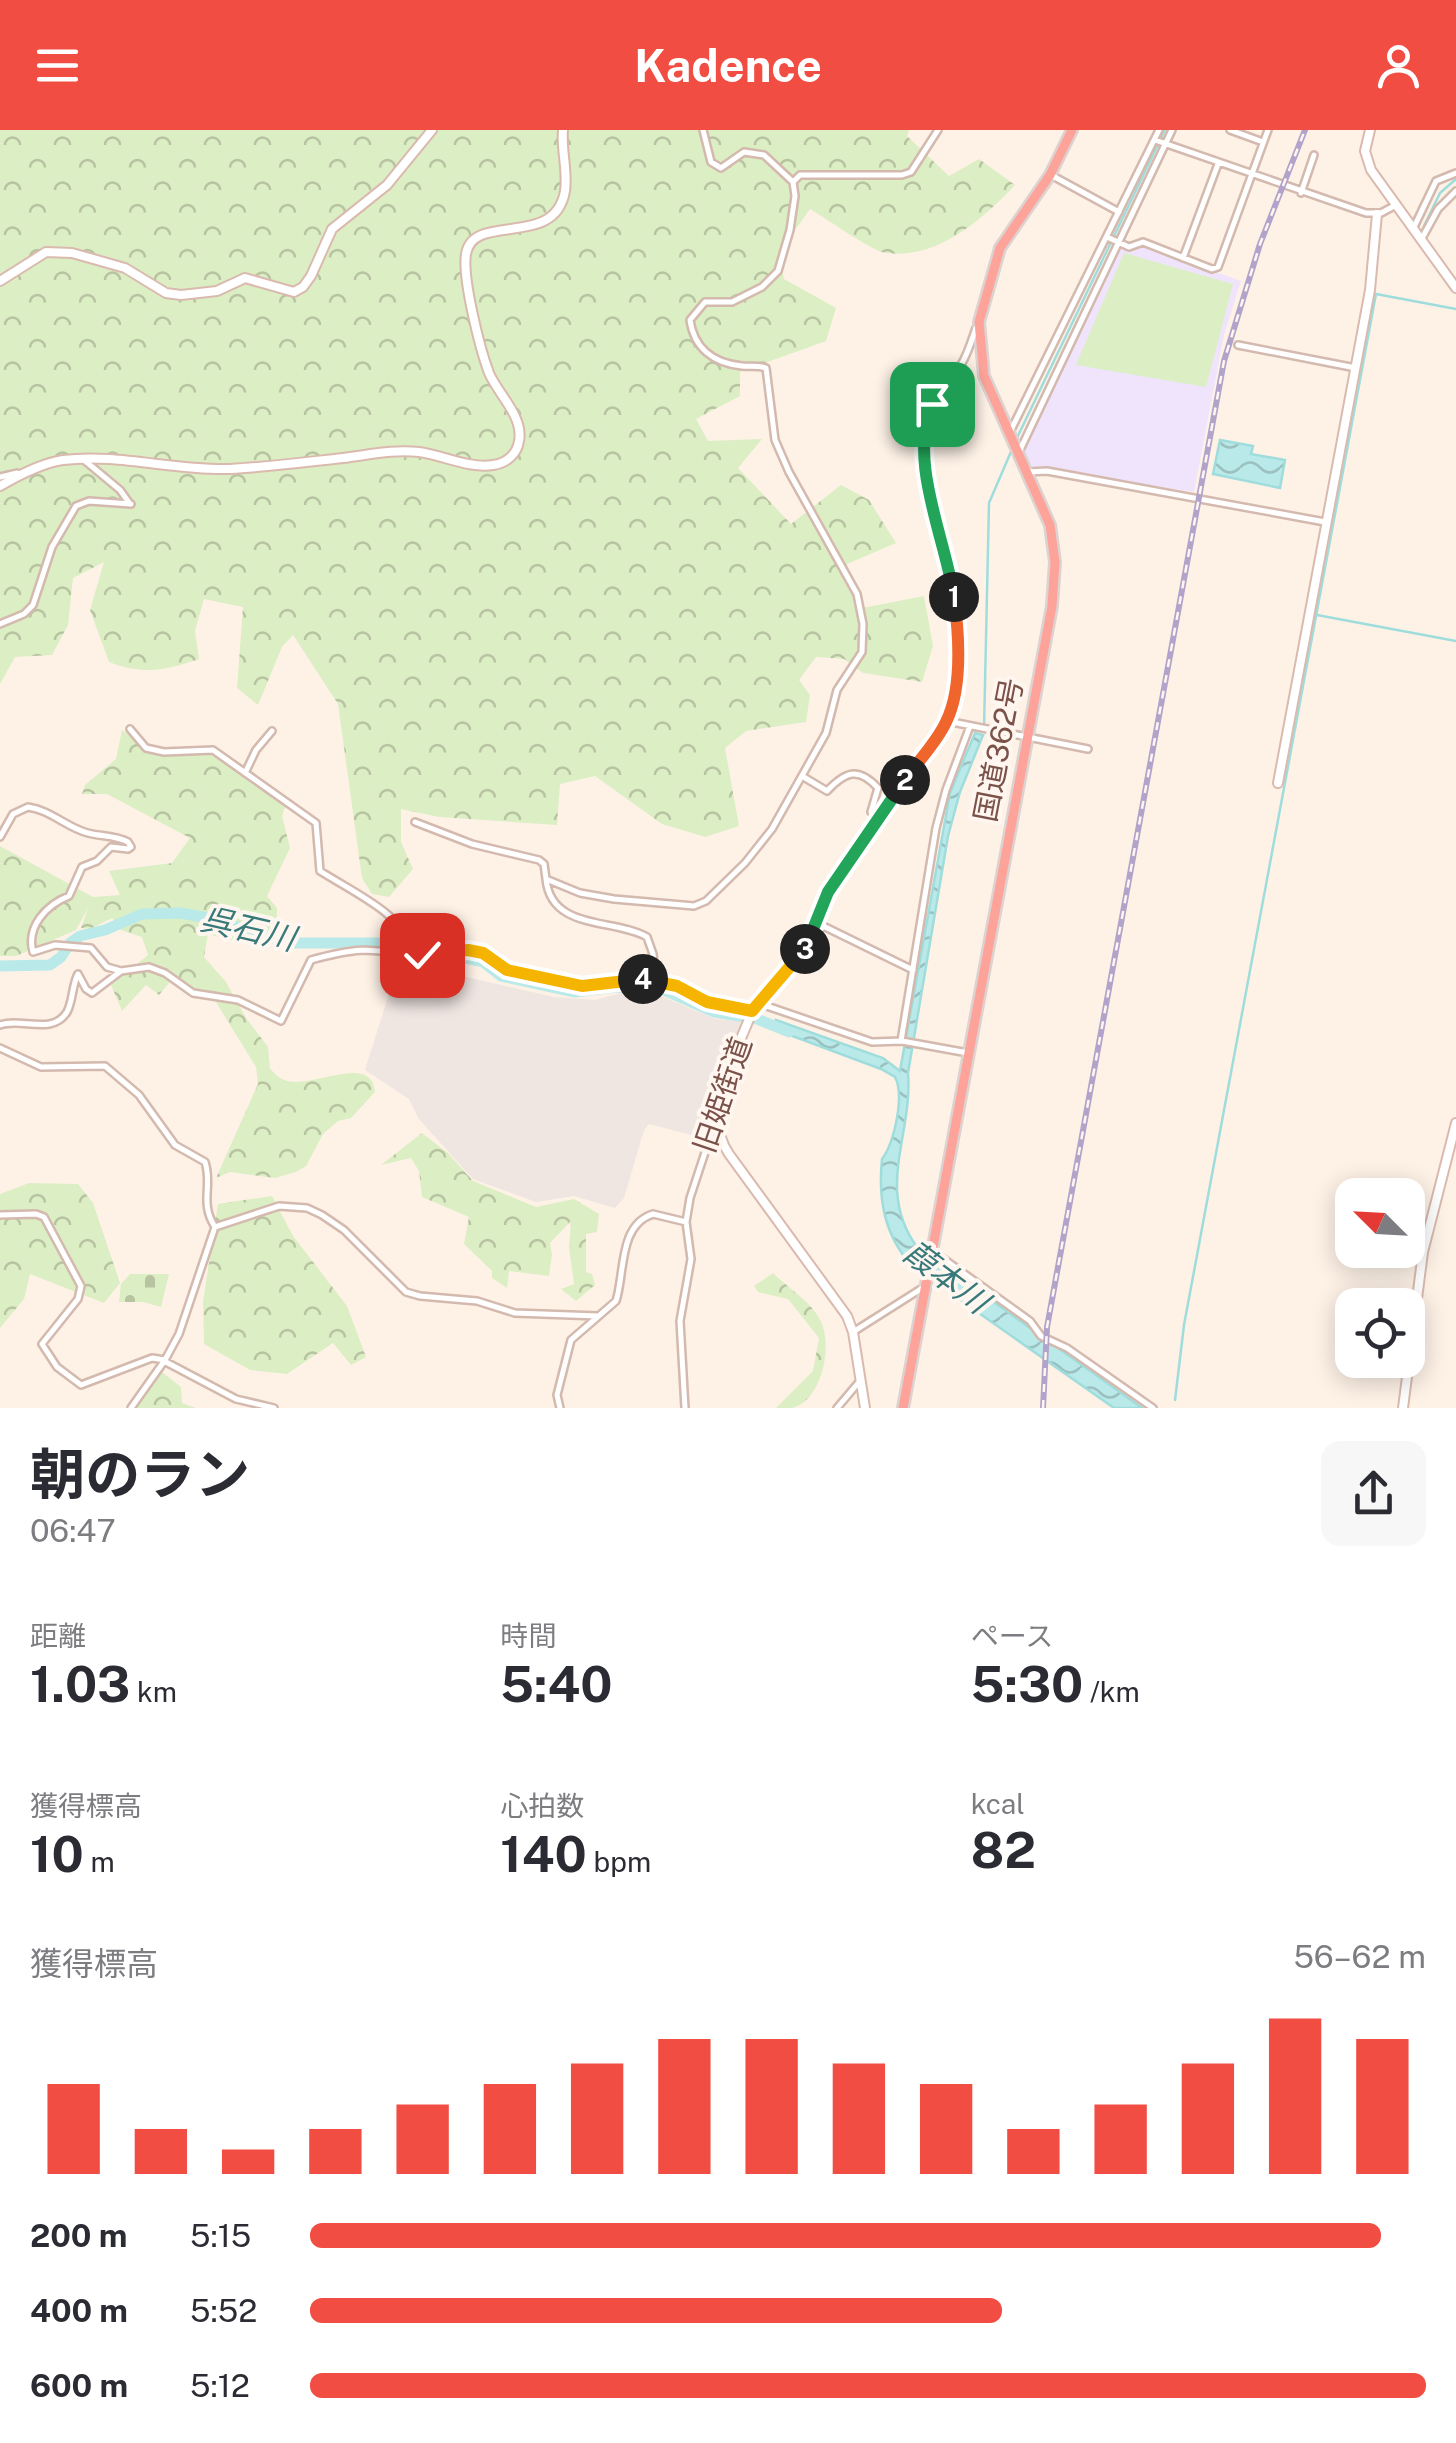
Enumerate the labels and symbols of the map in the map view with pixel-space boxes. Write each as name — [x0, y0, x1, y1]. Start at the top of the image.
pin — [890, 362, 975, 447]
pin: 1 — [929, 572, 979, 622]
street label: 国道362号 — [966, 675, 1030, 825]
pin: 2 — [880, 755, 930, 805]
water label: 呉石川 — [197, 900, 302, 958]
pin — [380, 913, 465, 998]
pin: 3 — [780, 924, 830, 974]
pin: 4 — [618, 954, 668, 1004]
street label: 旧姫街道 — [686, 1032, 759, 1157]
north arrow — [1335, 1178, 1425, 1268]
water label: 葭本川 — [897, 1233, 998, 1322]

